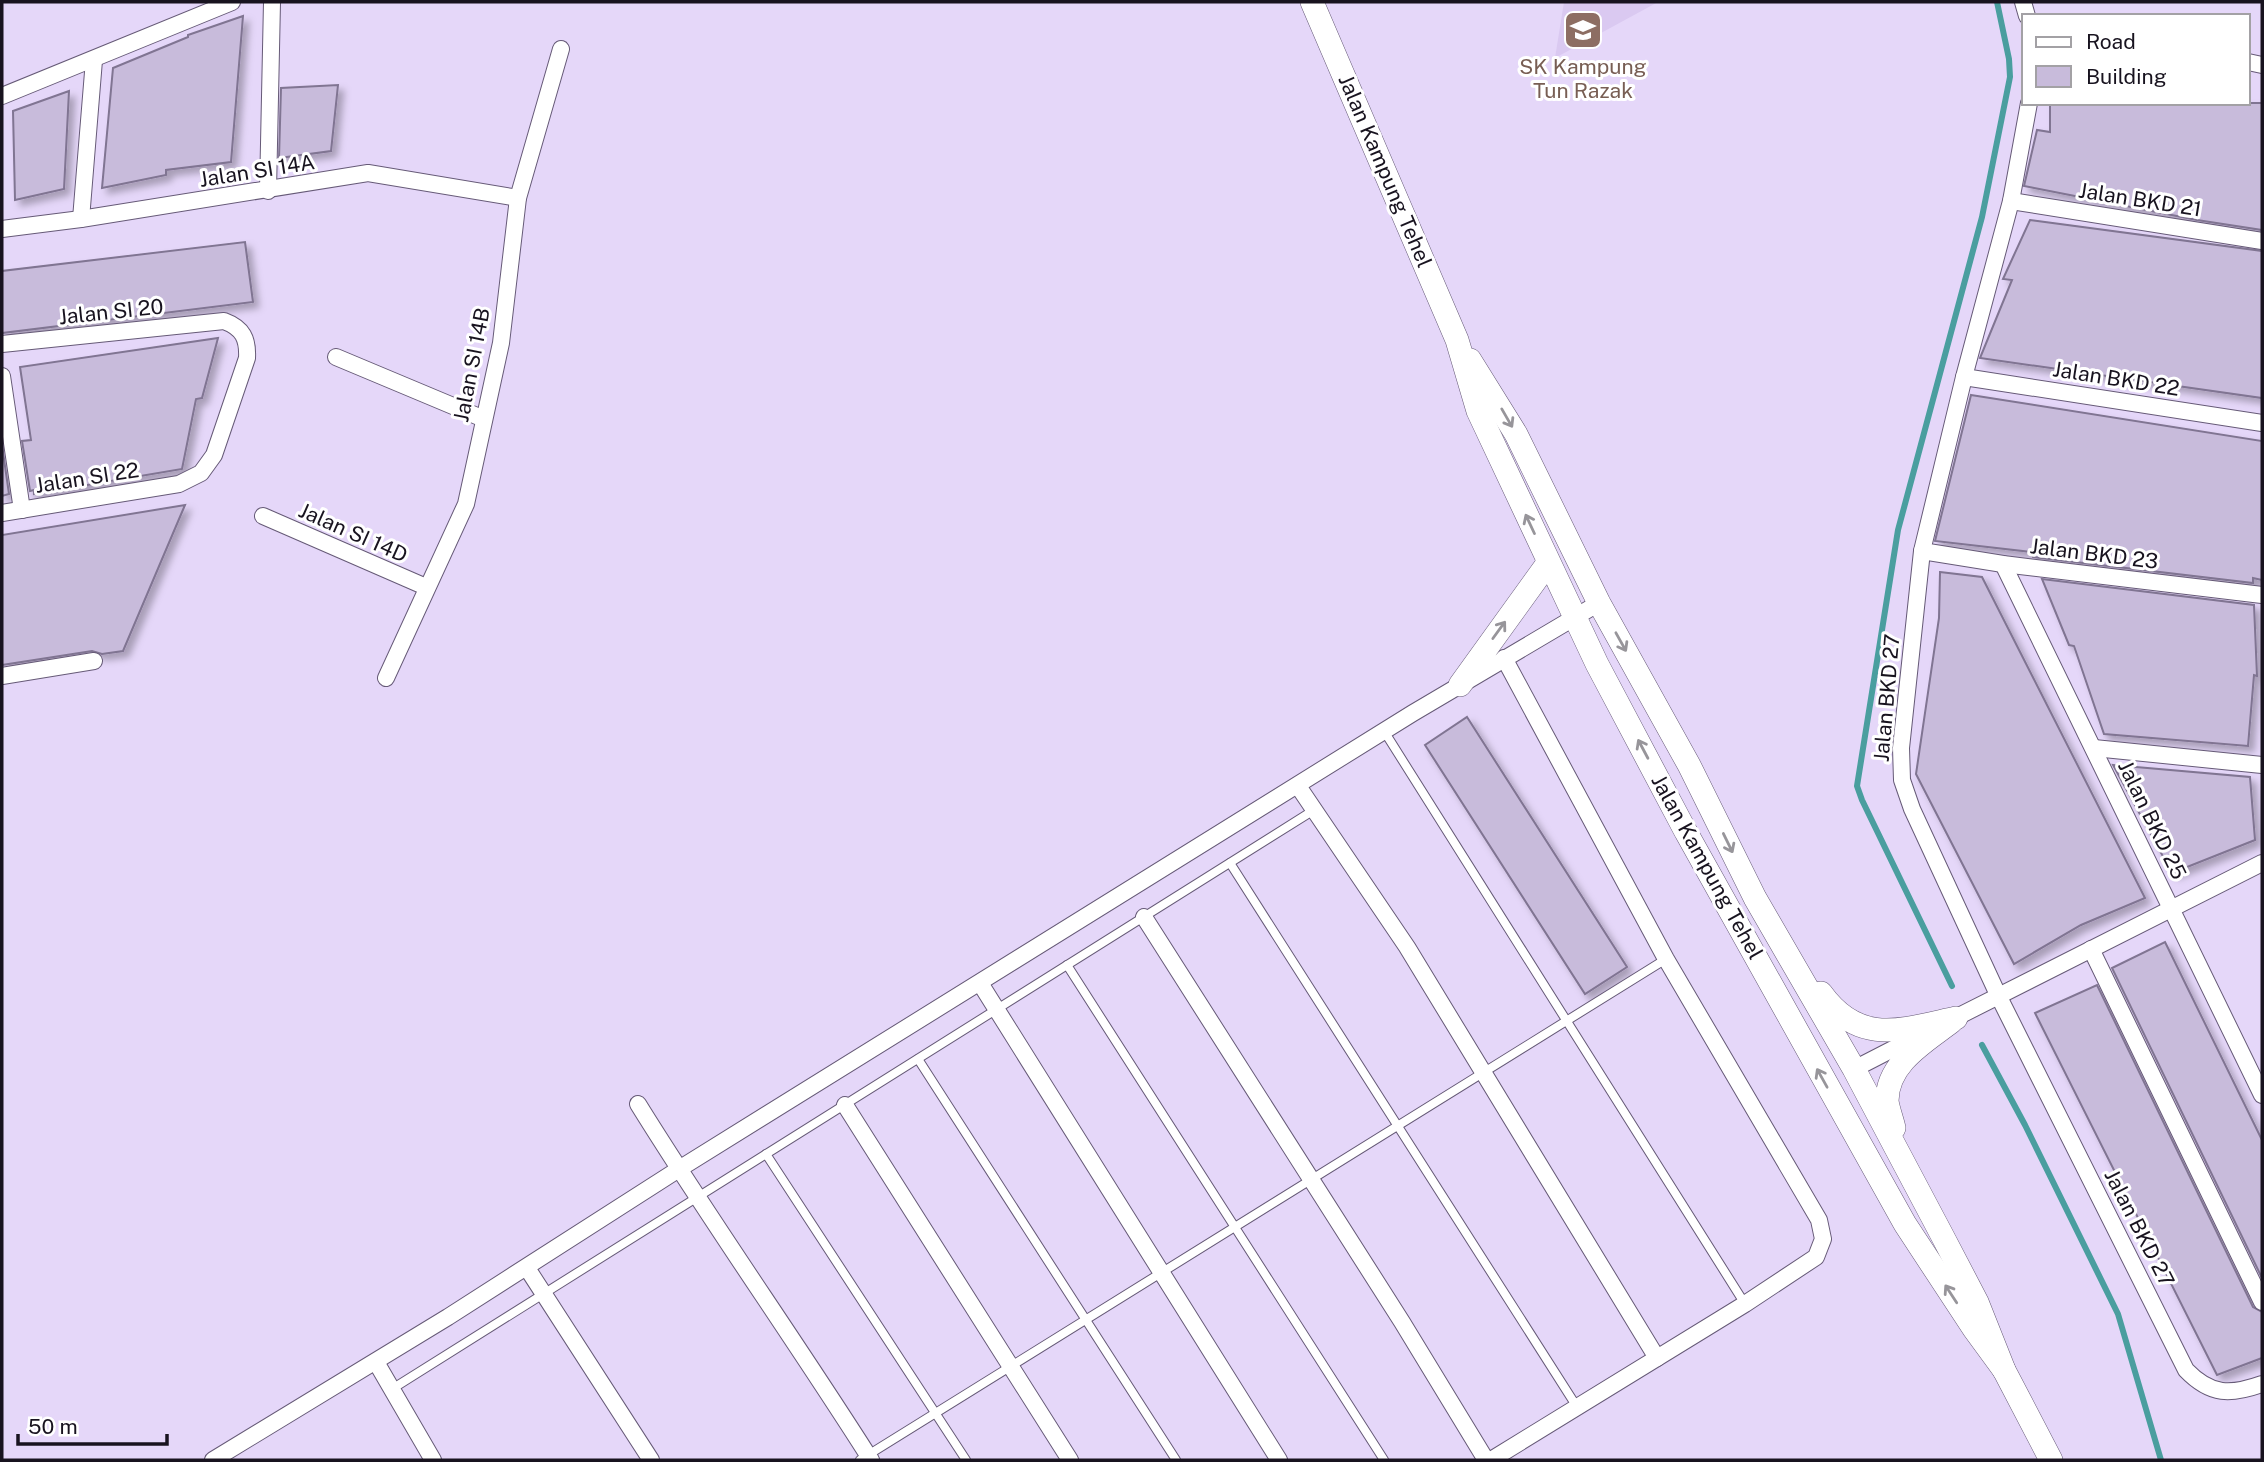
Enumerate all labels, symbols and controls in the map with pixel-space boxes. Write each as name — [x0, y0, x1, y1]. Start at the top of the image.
school or university icon: SK Kampung Tun Razak — [1562, 9, 1604, 51]
legend — [2022, 14, 2250, 105]
text: Road — [2086, 29, 2136, 54]
place label: SK Kampung Tun Razak — [1519, 54, 1647, 103]
text: Building — [2086, 64, 2167, 89]
street label: Jalan Kampung Tehel — [1333, 71, 1437, 271]
street label: Jalan SI 14A — [197, 149, 317, 192]
street label: Jalan BKD 21 — [2077, 177, 2203, 222]
street label: Jalan SI 20 — [57, 294, 165, 329]
street label: Jalan SI 14B — [448, 306, 495, 424]
street label: Jalan BKD 22 — [2051, 356, 2181, 401]
one-way arrow — [1500, 407, 1514, 427]
street label: Jalan SI 22 — [33, 457, 141, 498]
street label: Jalan SI 14D — [295, 497, 411, 568]
one-way arrow — [1523, 514, 1536, 535]
street label: Jalan BKD 23 — [2029, 533, 2160, 574]
one-way arrow — [1492, 621, 1507, 640]
one-way arrow — [1614, 632, 1628, 652]
street label: Jalan BKD 27 — [1868, 633, 1905, 763]
one-way arrow — [1635, 739, 1649, 760]
street label: Jalan BKD 25 — [2113, 756, 2192, 883]
street label: Jalan Kampung Tehel — [1646, 770, 1769, 963]
one-way arrow — [1721, 832, 1735, 853]
one-way arrow — [1815, 1068, 1828, 1089]
street label: Jalan BKD 27 — [2099, 1165, 2180, 1291]
one-way arrow — [1944, 1285, 1958, 1305]
scale bar — [18, 1402, 166, 1446]
text: 50 m — [28, 1414, 78, 1439]

